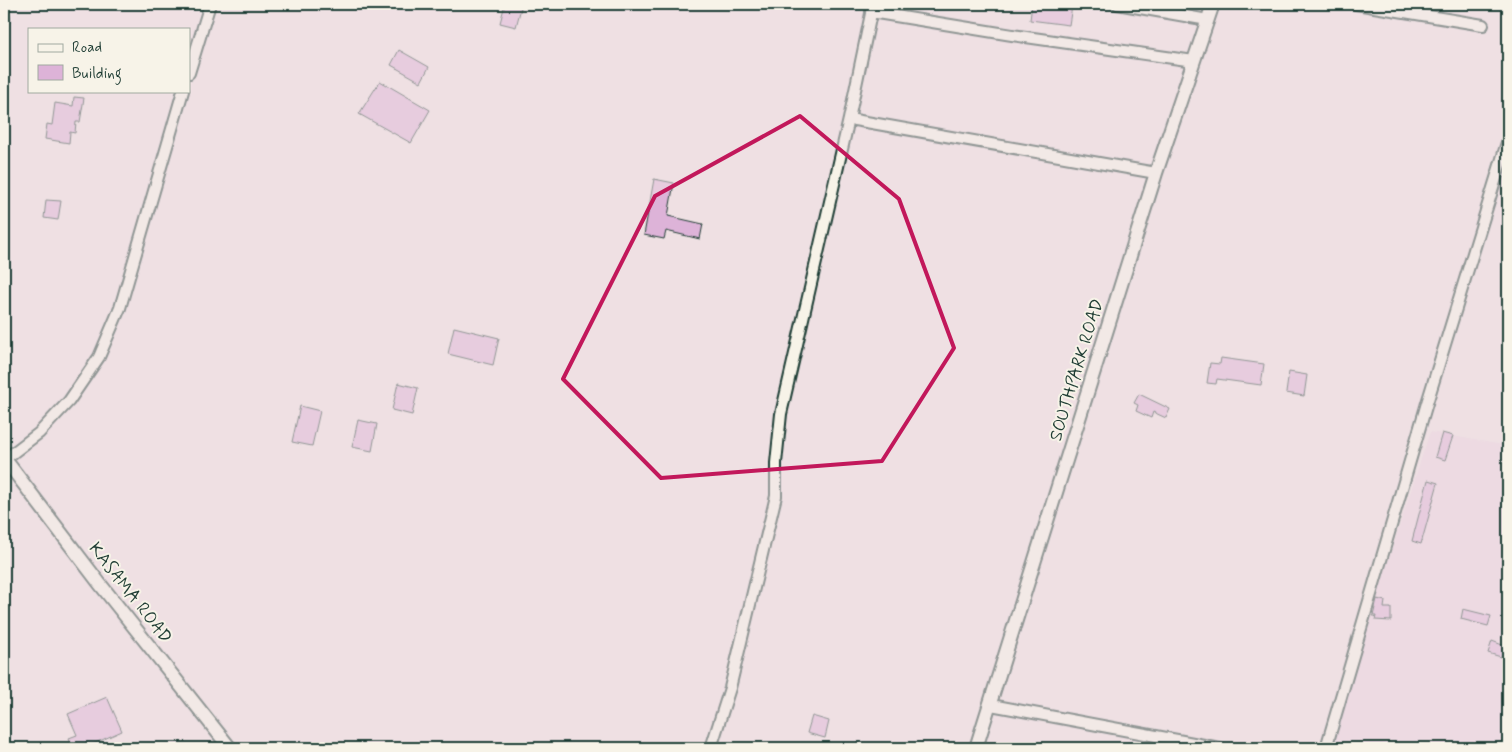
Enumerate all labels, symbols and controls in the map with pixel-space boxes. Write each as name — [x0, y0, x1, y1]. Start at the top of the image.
legend — [28, 28, 190, 92]
text: Road — [72, 38, 102, 58]
text: Building — [72, 64, 122, 85]
street label: SOUTHPARK ROAD — [1044, 296, 1110, 444]
street label: KASAMA ROAD — [83, 538, 177, 648]

